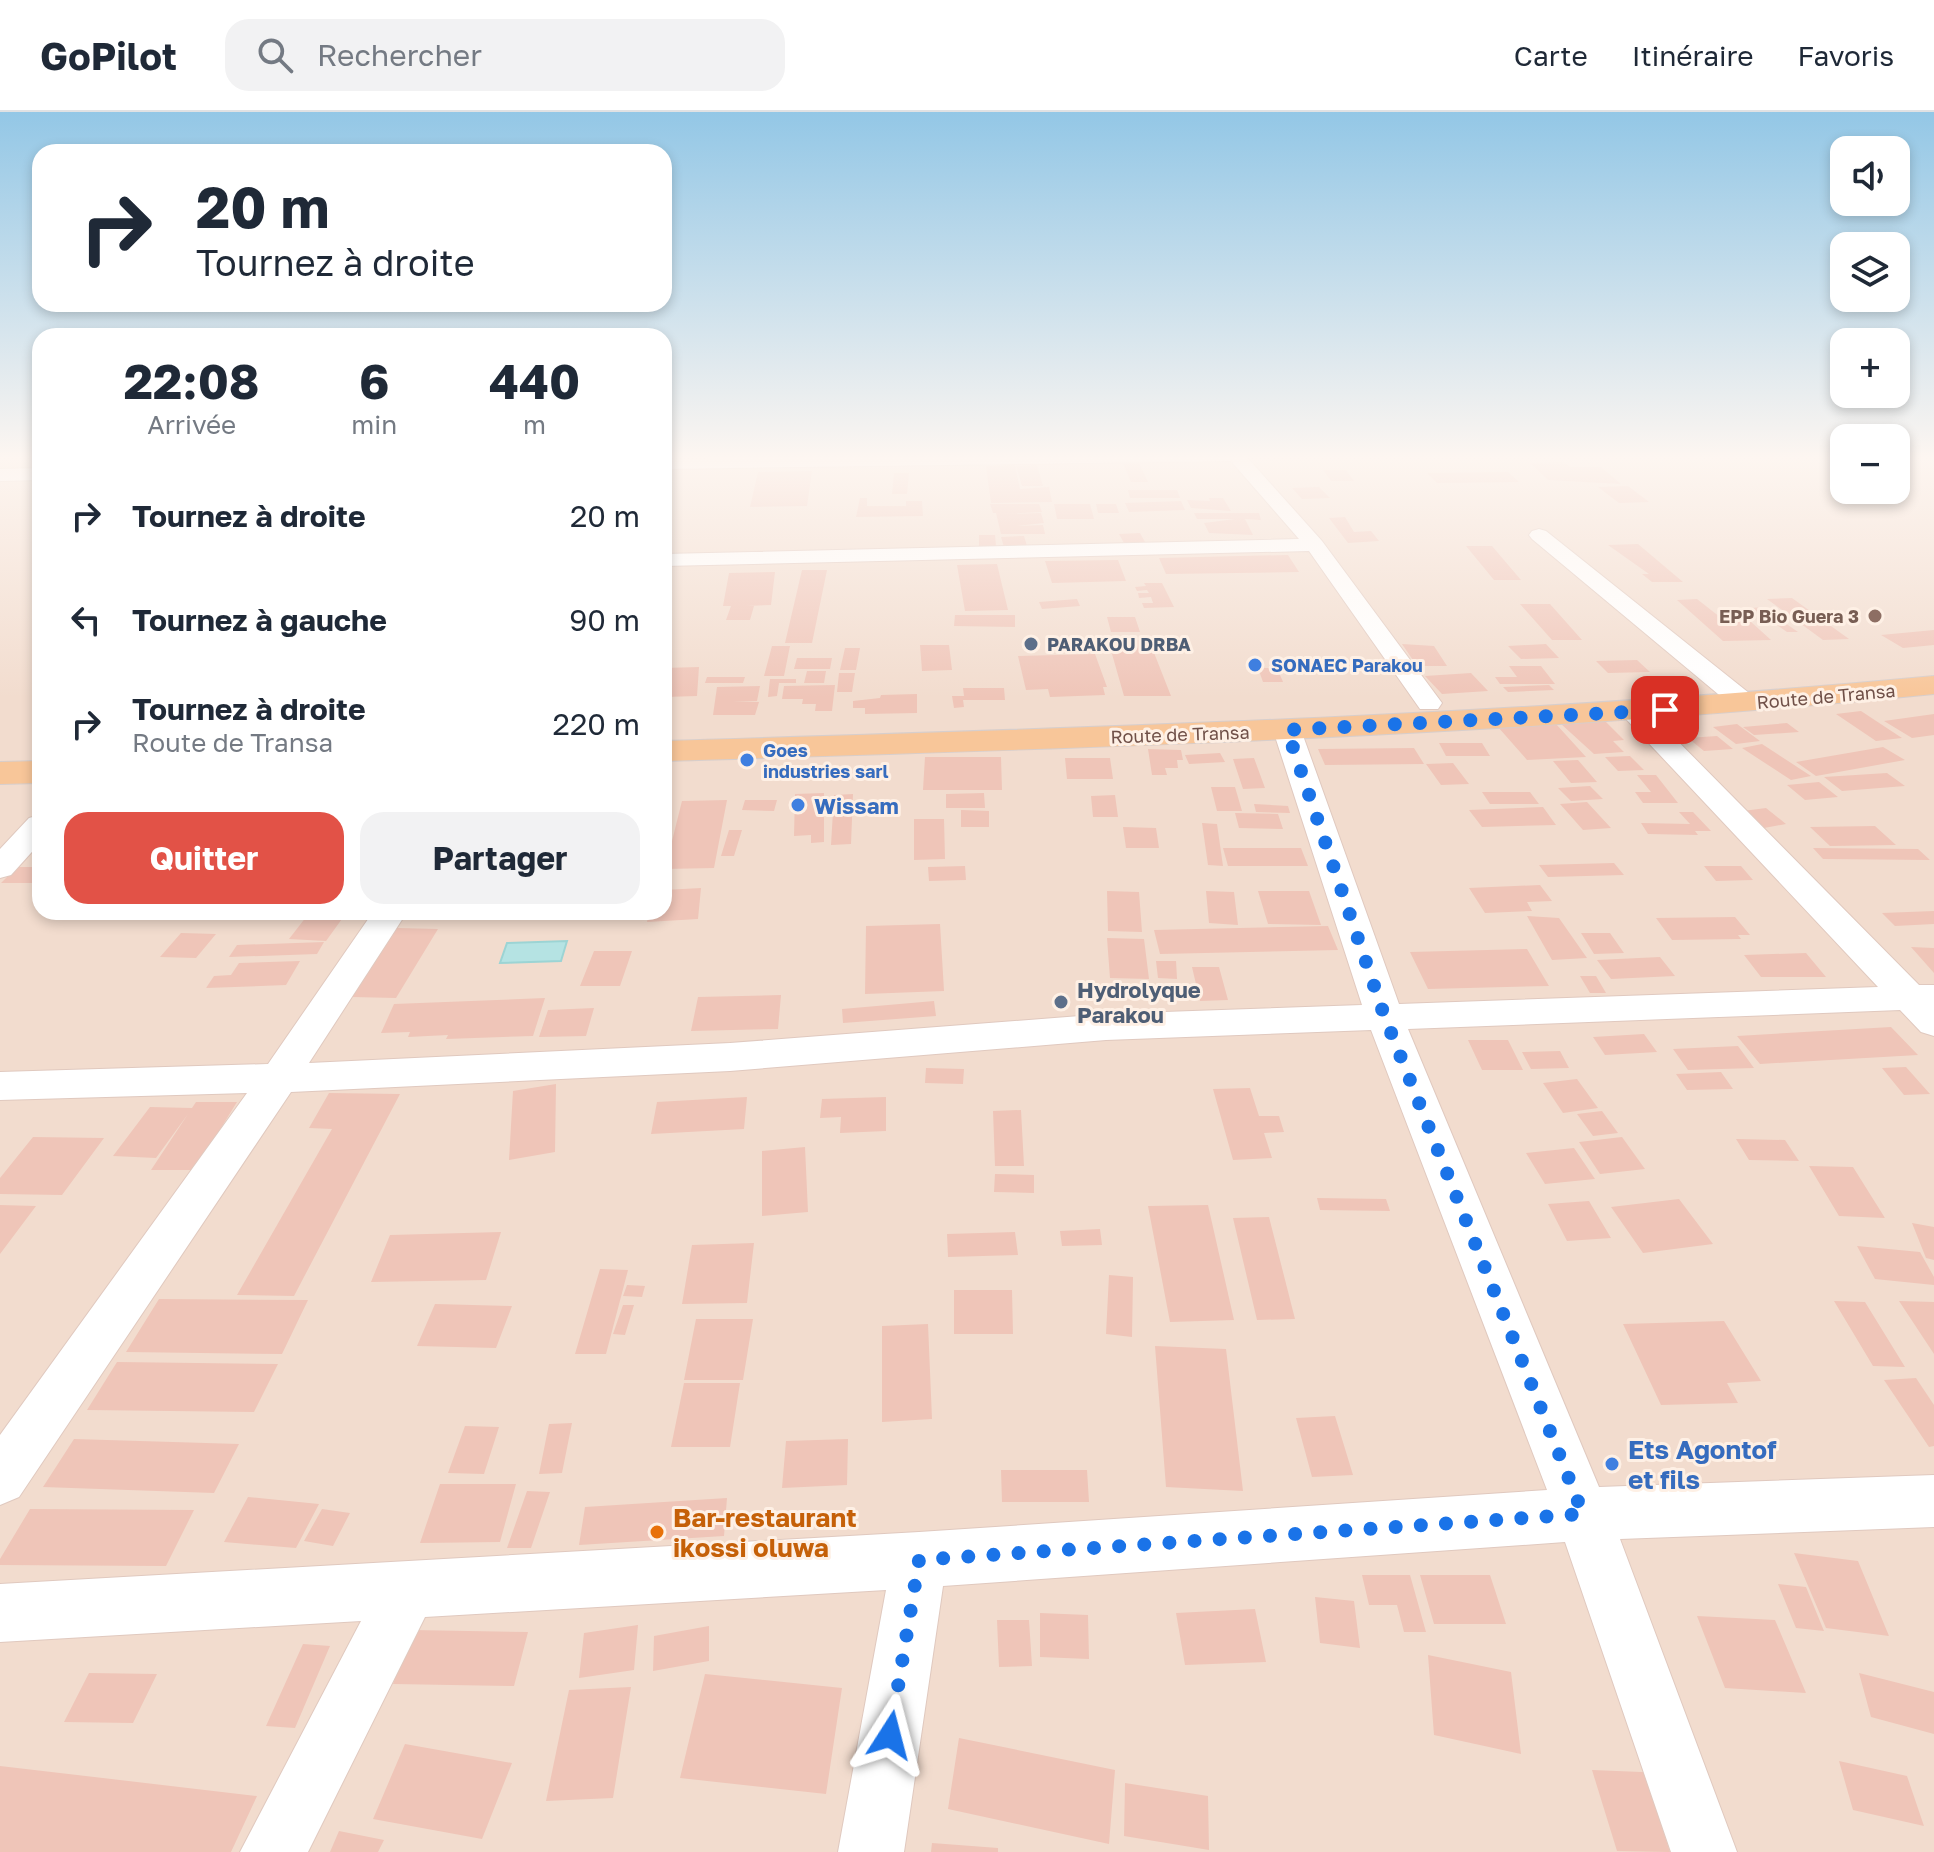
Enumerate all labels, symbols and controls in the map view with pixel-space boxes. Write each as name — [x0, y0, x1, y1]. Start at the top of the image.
search box — [225, 19, 785, 91]
text: GoPilot — [40, 33, 177, 78]
icon: search — [253, 33, 297, 77]
text: Rechercher — [317, 37, 482, 73]
text: Carte — [1514, 39, 1588, 72]
text: Itinéraire — [1632, 39, 1753, 72]
text: Favoris — [1797, 39, 1894, 72]
map controls — [1830, 136, 1910, 504]
button: sound — [1830, 136, 1910, 216]
text: 20 m — [196, 173, 330, 240]
icon: right — [64, 176, 168, 280]
button: layers — [1830, 232, 1910, 312]
text: Tournez à droite — [196, 241, 475, 284]
button: + — [1830, 328, 1910, 408]
text: 22:08 — [124, 352, 260, 410]
text: 6 — [359, 352, 390, 410]
text: 440 — [489, 352, 580, 410]
text: Arrivée — [147, 409, 236, 440]
text: min — [351, 409, 397, 440]
text: m — [523, 409, 546, 440]
button: − — [1830, 424, 1910, 504]
icon: right — [64, 494, 108, 538]
text: Tournez à droite — [132, 498, 366, 534]
text: 20 m — [570, 498, 640, 534]
icon: left — [64, 598, 108, 642]
text: Tournez à gauche — [132, 602, 387, 638]
text: 90 m — [569, 602, 640, 638]
place label: EPP Bio Guera 3 — [1719, 605, 1859, 627]
marker: EPP Bio Guera 3 — [1866, 607, 1884, 625]
place label: PARAKOU DRBA — [1047, 633, 1191, 655]
marker: PARAKOU DRBA — [1022, 635, 1040, 653]
place label: SONAEC Parakou — [1271, 654, 1423, 676]
marker: SONAEC Parakou — [1246, 656, 1264, 674]
pin — [1631, 676, 1699, 744]
street label: Route de Transa — [1756, 679, 1896, 713]
icon: arrive — [1643, 688, 1687, 732]
text: Tournez à droite — [132, 691, 366, 727]
icon: right — [64, 702, 108, 746]
text: 220 m — [553, 706, 640, 742]
street label: Route de Transa — [1110, 721, 1250, 747]
text: Route de Transa — [132, 727, 333, 758]
place label: Goes industries sarl — [763, 739, 889, 782]
marker: Goes industries sarl — [738, 751, 756, 769]
place label: Wissam — [814, 792, 899, 819]
marker: Wissam — [789, 796, 807, 814]
button: Quitter — [64, 812, 344, 904]
button: Partager — [360, 812, 640, 904]
place label: Hydrolyque Parakou — [1077, 976, 1201, 1028]
marker: Hydrolyque Parakou — [1052, 993, 1070, 1011]
place label: Ets Agontof et fils — [1628, 1434, 1777, 1495]
marker: Ets Agontof et fils — [1603, 1455, 1621, 1473]
place label: Bar-restaurant ikossi oluwa — [673, 1502, 857, 1563]
marker: Bar-restaurant ikossi oluwa — [648, 1523, 666, 1541]
position arrow — [848, 1693, 932, 1777]

